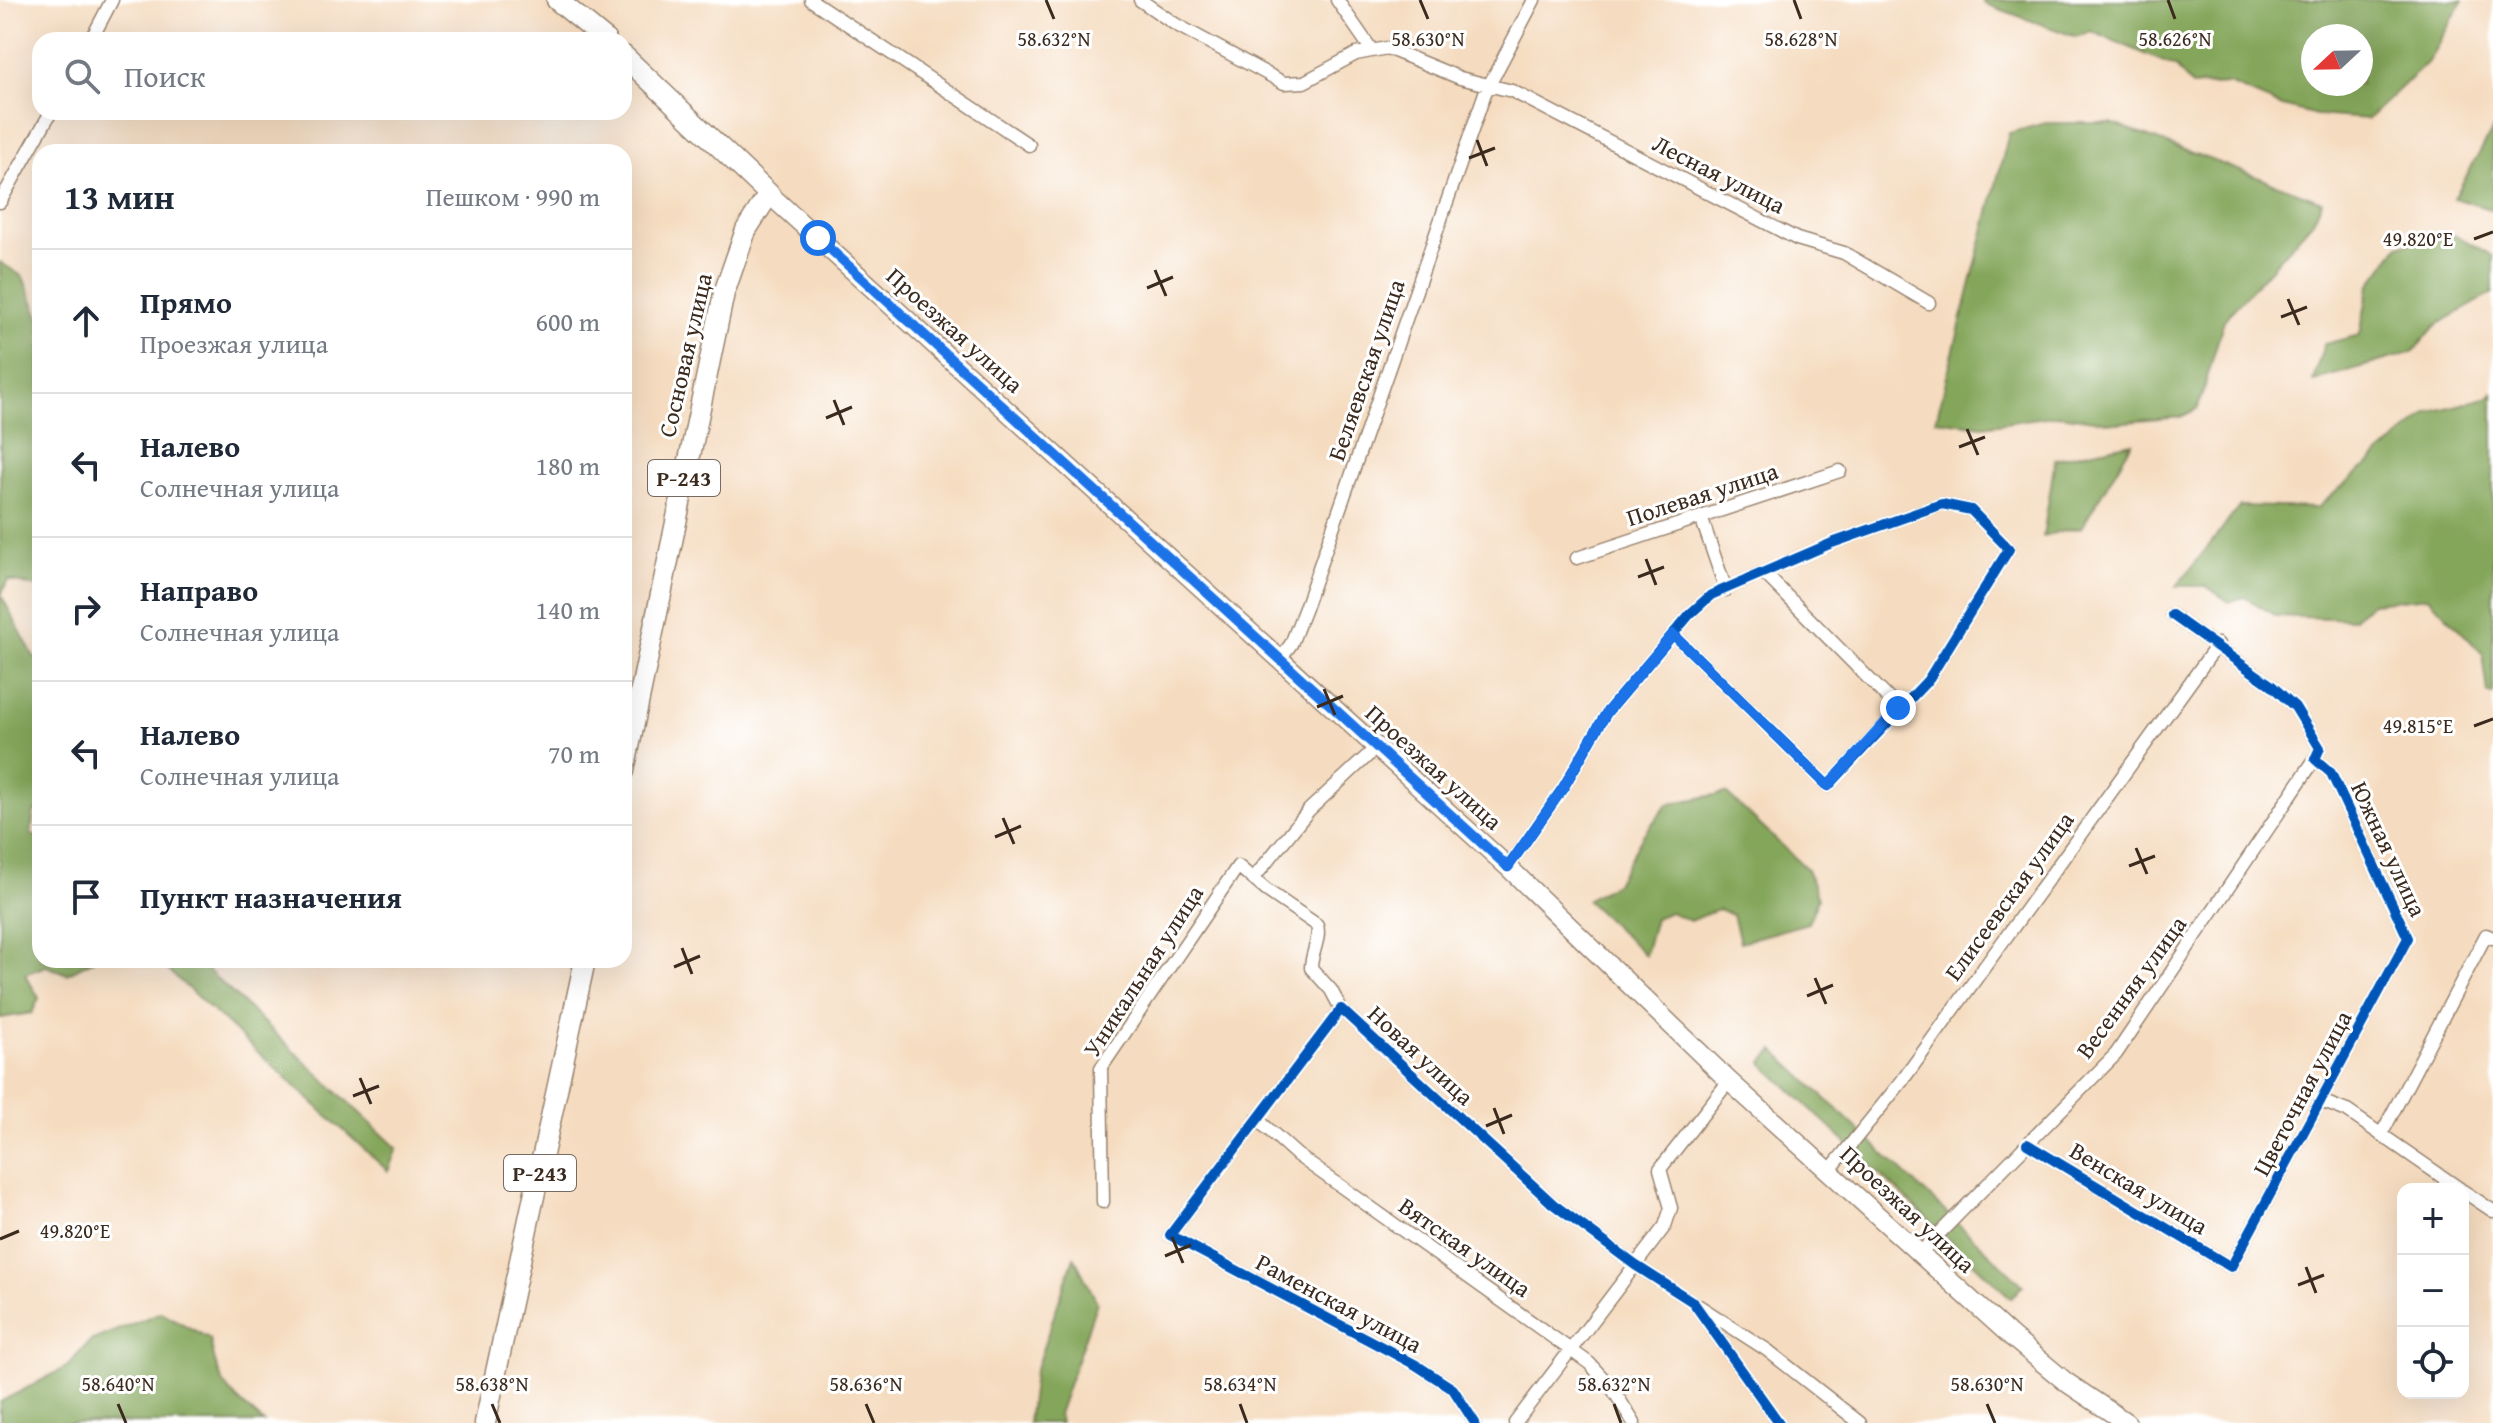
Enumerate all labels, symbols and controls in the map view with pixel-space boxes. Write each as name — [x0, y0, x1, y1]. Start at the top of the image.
text: 58.632°N — [1017, 24, 1091, 53]
text: 58.630°N — [1391, 24, 1465, 53]
text: 58.628°N — [1764, 24, 1838, 53]
text: 58.626°N — [2138, 24, 2212, 53]
north arrow — [2301, 24, 2373, 96]
search box — [32, 32, 632, 120]
icon: search — [60, 54, 104, 98]
text: Поиск — [124, 54, 206, 98]
street label: Лесная улица — [1647, 126, 1792, 223]
text: 13 мин — [64, 172, 175, 221]
text: Пешком · 990 m — [426, 177, 600, 216]
route start — [800, 220, 836, 256]
text: 49.820°E — [2383, 224, 2453, 253]
street label: Проезжая улица — [879, 259, 1032, 401]
street label: Сосновая улица — [649, 269, 721, 441]
street label: Беляевская улица — [1319, 274, 1414, 466]
text: Прямо — [140, 280, 232, 324]
icon: ahead — [64, 299, 108, 343]
text: 600 m — [535, 302, 600, 341]
text: Проезжая улица — [140, 324, 328, 363]
text: Налево — [140, 424, 240, 468]
icon: left — [64, 443, 108, 487]
text: 180 m — [535, 446, 600, 485]
street label: Полевая улица — [1622, 453, 1783, 535]
road number: Р-243 — [648, 460, 720, 496]
text: Солнечная улица — [140, 468, 339, 507]
text: Направо — [140, 568, 258, 612]
icon: right — [64, 587, 108, 631]
text: 140 m — [535, 590, 600, 629]
text: Солнечная улица — [140, 612, 339, 651]
route end — [1880, 690, 1916, 726]
street label: Проезжая улица — [1358, 696, 1511, 838]
text: 49.815°E — [2383, 711, 2453, 740]
text: Налево — [140, 712, 240, 756]
icon: left — [64, 731, 108, 775]
text: 70 m — [548, 734, 600, 773]
text: Солнечная улица — [140, 756, 339, 795]
street label: Южная улица — [2342, 776, 2436, 923]
street label: Елисеевская улица — [1936, 804, 2083, 988]
icon: arrive — [64, 875, 108, 919]
text: Пункт назначения — [140, 875, 402, 919]
street label: Уникальная улица — [1074, 878, 1212, 1064]
street label: Весенняя улица — [2067, 908, 2195, 1066]
street label: Новая улица — [1360, 997, 1482, 1114]
street label: Цветочная улица — [2244, 1004, 2361, 1182]
street label: Венская улица — [2063, 1133, 2215, 1243]
street label: Проезжая улица — [1833, 1137, 1984, 1281]
road number: Р-243 — [504, 1155, 576, 1191]
map controls — [2397, 1183, 2469, 1399]
button: + — [2397, 1183, 2469, 1255]
street label: Вятская улица — [1392, 1188, 1539, 1306]
text: 49.820°E — [40, 1216, 110, 1245]
street label: Раменская улица — [1250, 1244, 1429, 1362]
button: − — [2397, 1255, 2469, 1327]
button: locate — [2397, 1327, 2469, 1399]
text: 58.640°N — [81, 1369, 155, 1398]
text: 58.638°N — [455, 1369, 529, 1398]
text: 58.636°N — [829, 1369, 903, 1398]
text: 58.634°N — [1203, 1369, 1277, 1398]
text: 58.632°N — [1577, 1369, 1651, 1398]
text: 58.630°N — [1950, 1369, 2024, 1398]

